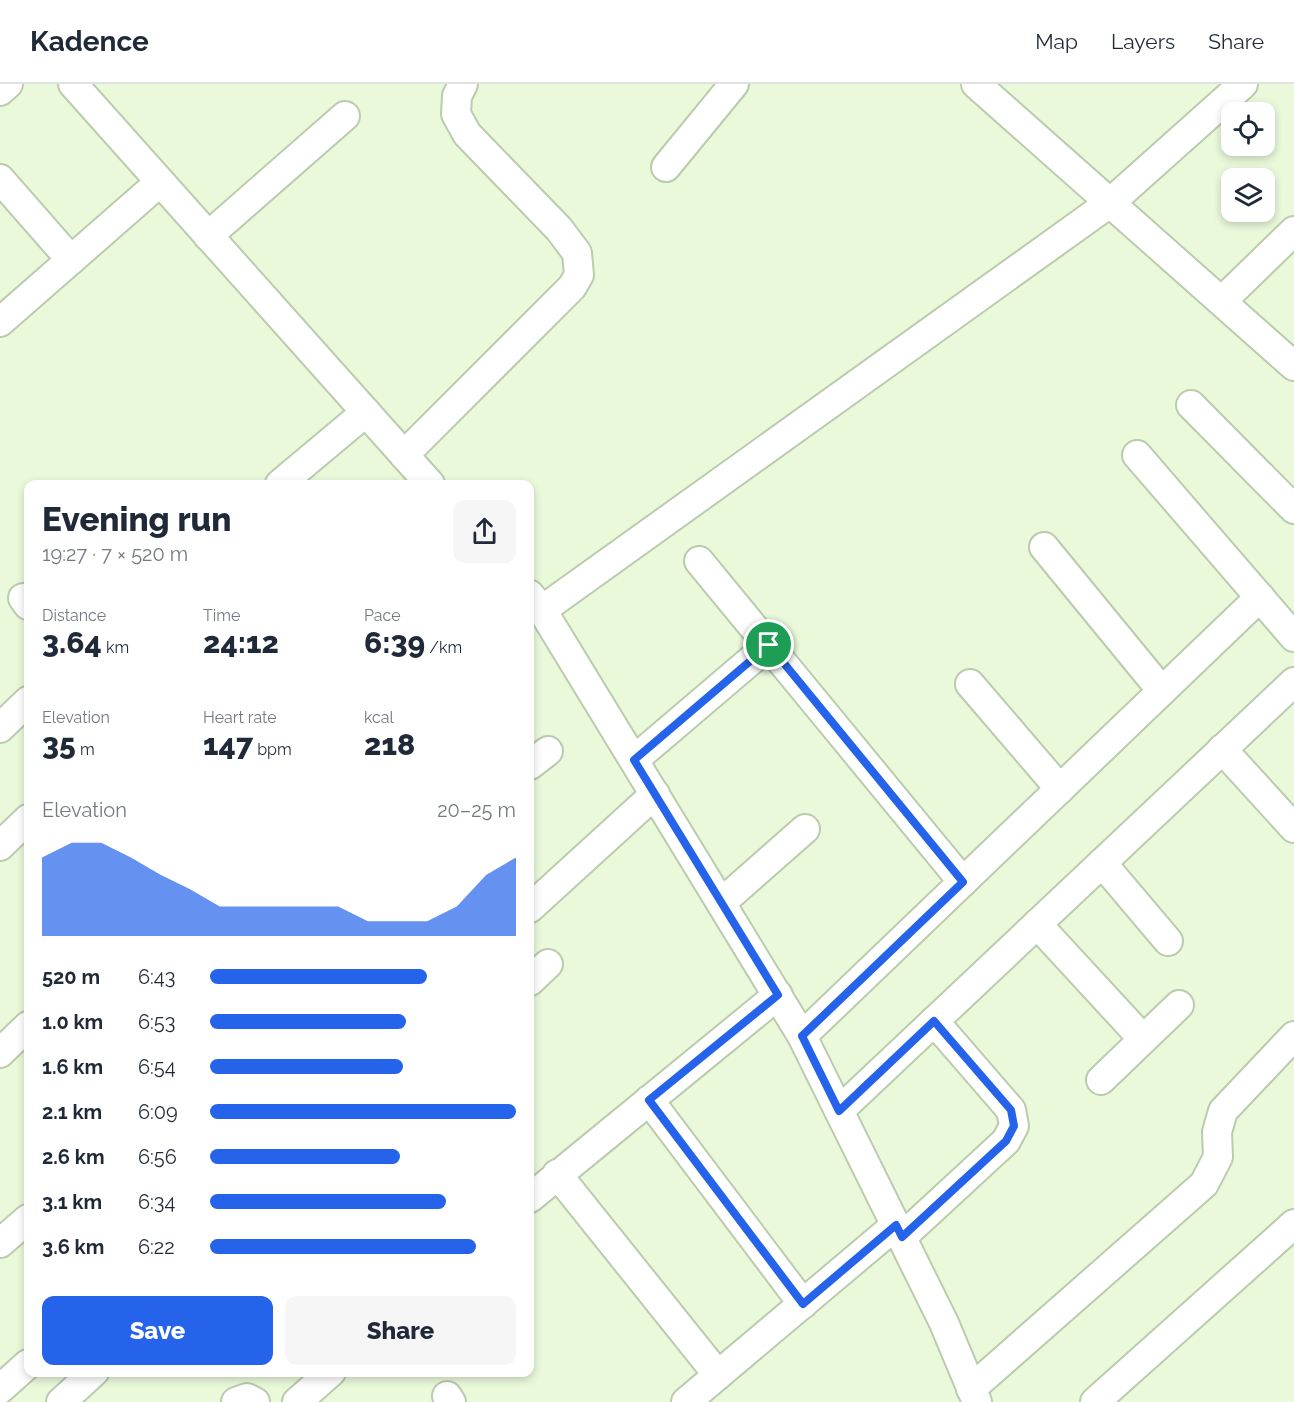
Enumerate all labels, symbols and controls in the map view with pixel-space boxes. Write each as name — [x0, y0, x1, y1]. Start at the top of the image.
text: Kadence — [30, 25, 149, 58]
text: Map — [1035, 29, 1078, 54]
text: Layers — [1111, 29, 1175, 54]
text: Share — [1208, 29, 1264, 54]
map controls — [1221, 102, 1275, 222]
button: locate — [1221, 102, 1275, 156]
button: layers — [1221, 168, 1275, 222]
text: Evening run — [42, 500, 232, 539]
button: share — [453, 500, 516, 563]
text: 19:27 · 7 × 520 m — [42, 542, 188, 566]
text: Distance — [42, 606, 106, 625]
text: Time — [203, 606, 240, 625]
text: Pace — [364, 606, 401, 625]
pin — [743, 619, 794, 670]
text: 3.64 — [42, 625, 102, 660]
text: 24:12 — [203, 625, 279, 660]
text: 6:39 — [364, 625, 425, 660]
icon: arrive — [752, 628, 785, 661]
text: km — [102, 638, 129, 657]
text: /km — [425, 638, 462, 657]
text: Elevation — [42, 708, 110, 727]
text: Heart rate — [203, 708, 277, 727]
text: kcal — [364, 708, 394, 727]
text: 35 — [42, 727, 76, 762]
text: 147 — [203, 727, 253, 762]
text: 218 — [364, 727, 415, 762]
text: m — [76, 740, 95, 759]
text: bpm — [253, 740, 292, 759]
text: Elevation — [42, 798, 127, 822]
text: 20–25 m — [437, 798, 516, 822]
text: 520 m — [42, 965, 100, 989]
text: 6:43 — [138, 965, 175, 989]
text: 1.0 km — [42, 1010, 103, 1034]
text: 6:53 — [138, 1010, 175, 1034]
text: 1.6 km — [42, 1055, 103, 1079]
text: 6:54 — [138, 1055, 176, 1079]
text: 2.1 km — [42, 1100, 102, 1124]
text: 6:09 — [138, 1100, 178, 1124]
text: 2.6 km — [42, 1145, 105, 1169]
text: 6:56 — [138, 1145, 177, 1169]
text: 3.1 km — [42, 1190, 102, 1214]
text: 6:34 — [138, 1190, 175, 1214]
text: 3.6 km — [42, 1235, 104, 1259]
text: 6:22 — [138, 1235, 175, 1259]
button: Save — [42, 1296, 273, 1365]
button: Share — [285, 1296, 516, 1365]

